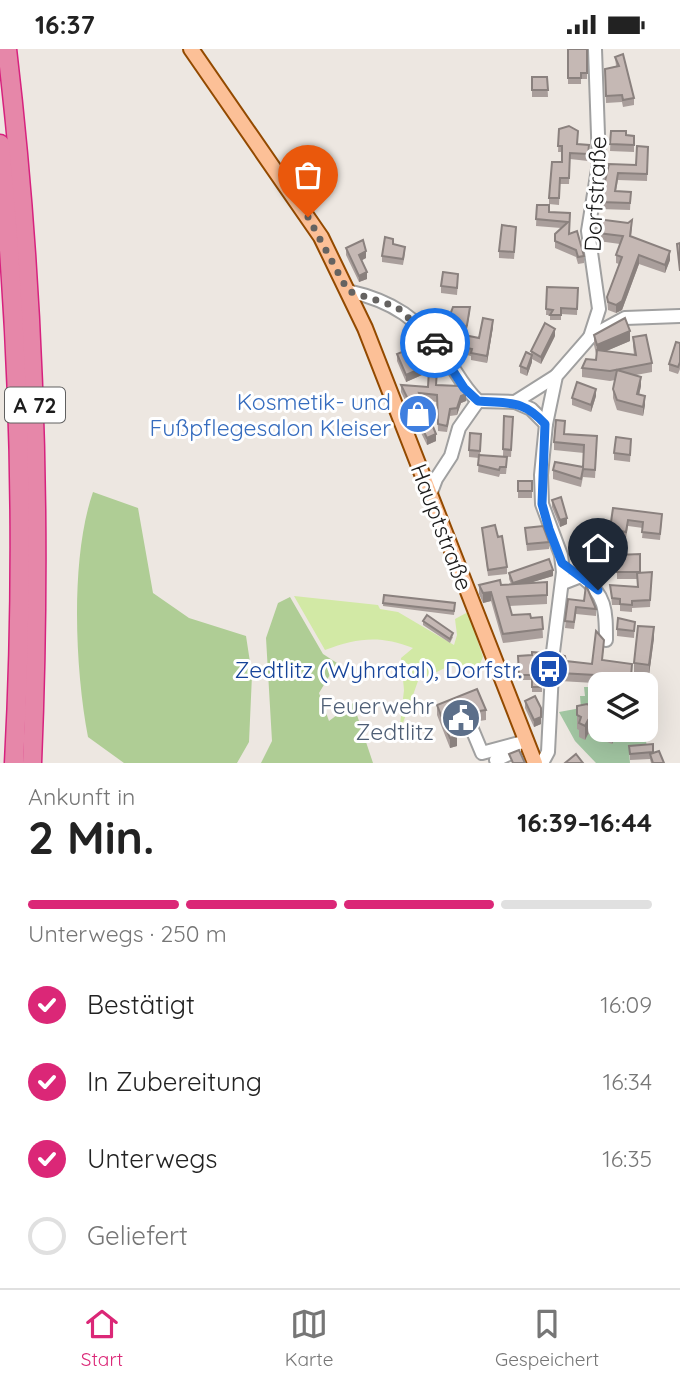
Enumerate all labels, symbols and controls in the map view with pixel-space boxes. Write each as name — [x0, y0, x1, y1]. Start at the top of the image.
text: 16:37 — [35, 8, 95, 41]
street label: Dorfstraße — [577, 135, 613, 253]
pin — [278, 145, 338, 217]
icon: bag — [289, 156, 327, 194]
courier — [400, 308, 470, 378]
icon: car — [416, 324, 454, 362]
road number: A 72 — [5, 387, 65, 423]
place label: Kosmetik- und Fußpflegesalon Kleiser — [149, 387, 391, 442]
shop icon: Kosmetik- und Fußpflegesalon Kleiser — [397, 393, 439, 435]
street label: Hauptstraße — [405, 459, 479, 595]
pin — [568, 518, 628, 590]
icon: home — [579, 529, 617, 567]
bus stop icon: Zedtlitz (Wyhratal), Dorfstr. — [528, 648, 570, 690]
place label: Zedtlitz (Wyhratal), Dorfstr. — [235, 655, 522, 684]
map controls — [588, 672, 658, 742]
button: layers — [588, 672, 658, 742]
place label: Feuerwehr Zedtlitz — [320, 691, 434, 746]
public building icon: Feuerwehr Zedtlitz — [440, 697, 482, 739]
text: Ankunft in — [28, 782, 135, 811]
text: 16:39–16:44 — [517, 806, 652, 839]
text: 2 Min. — [28, 808, 154, 866]
text: Unterwegs · 250 m — [28, 919, 227, 948]
icon: check — [28, 986, 66, 1024]
text: Bestätigt — [87, 988, 195, 1021]
text: 16:09 — [600, 990, 652, 1019]
icon: check — [28, 1063, 66, 1101]
text: In Zubereitung — [87, 1065, 262, 1098]
text: 16:34 — [603, 1067, 652, 1096]
icon: check — [28, 1140, 66, 1178]
text: Unterwegs — [87, 1142, 218, 1175]
text: 16:35 — [602, 1144, 652, 1173]
text: Geliefert — [87, 1219, 188, 1252]
tab: Start — [81, 1305, 123, 1371]
tab: Karte — [285, 1305, 333, 1371]
tab: Gespeichert — [495, 1305, 599, 1371]

